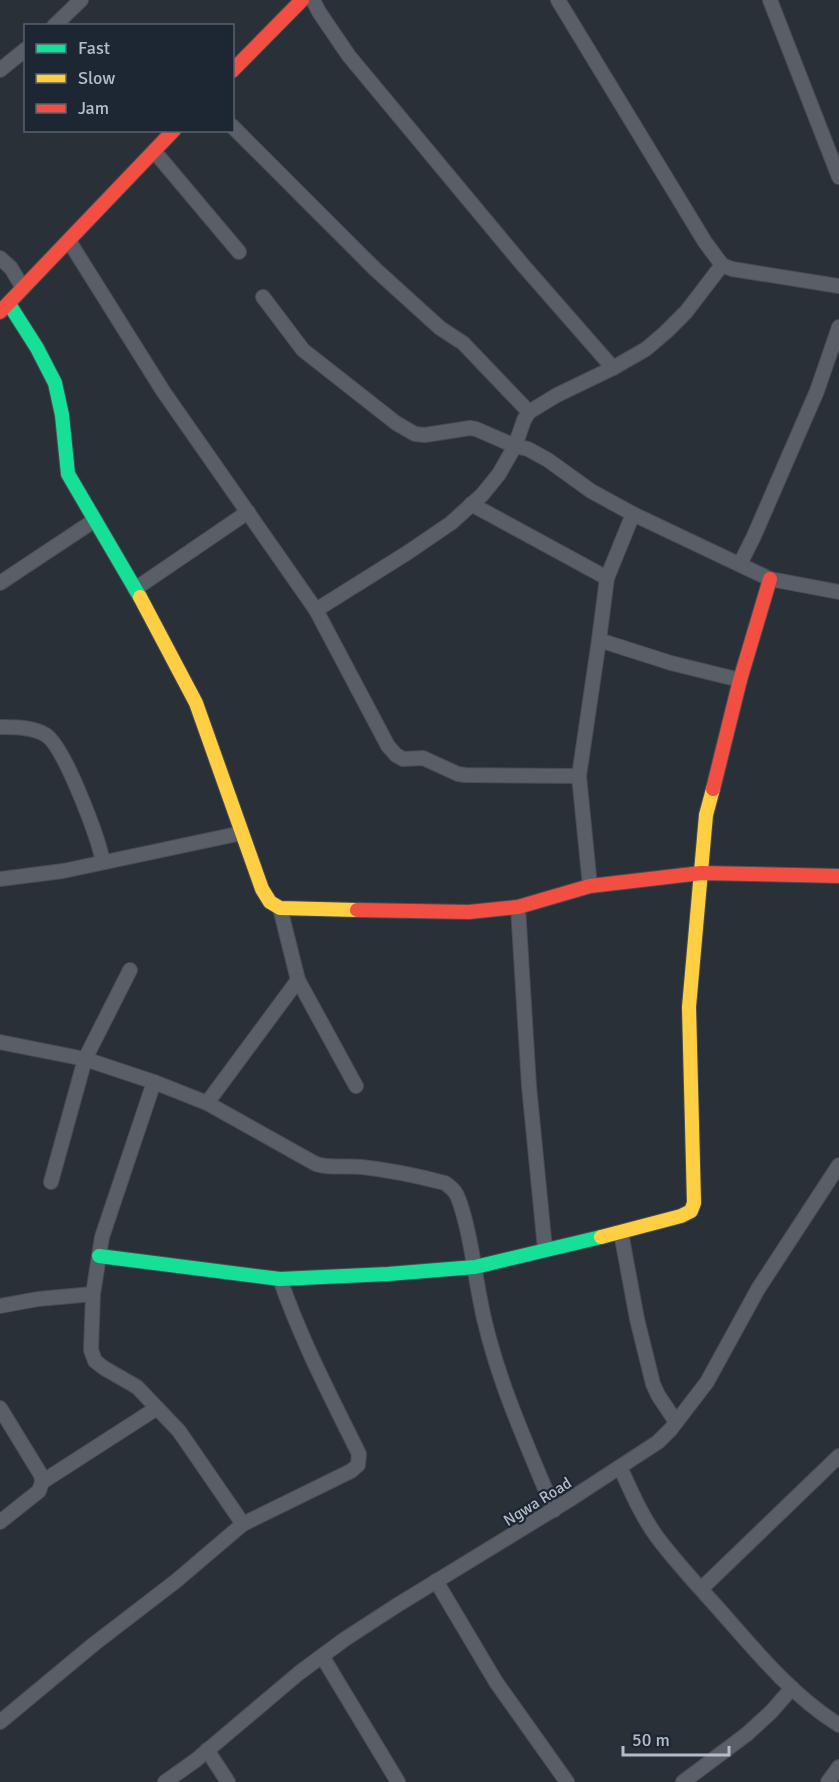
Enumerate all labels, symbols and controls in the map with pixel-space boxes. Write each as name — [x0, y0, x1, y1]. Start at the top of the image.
legend — [24, 24, 234, 132]
text: Fast — [78, 37, 110, 59]
text: Slow — [78, 67, 115, 89]
text: Jam — [78, 97, 109, 119]
street label: Ngwa Road — [500, 1473, 575, 1531]
scale bar — [623, 1719, 730, 1757]
text: 50 m — [632, 1729, 670, 1751]

